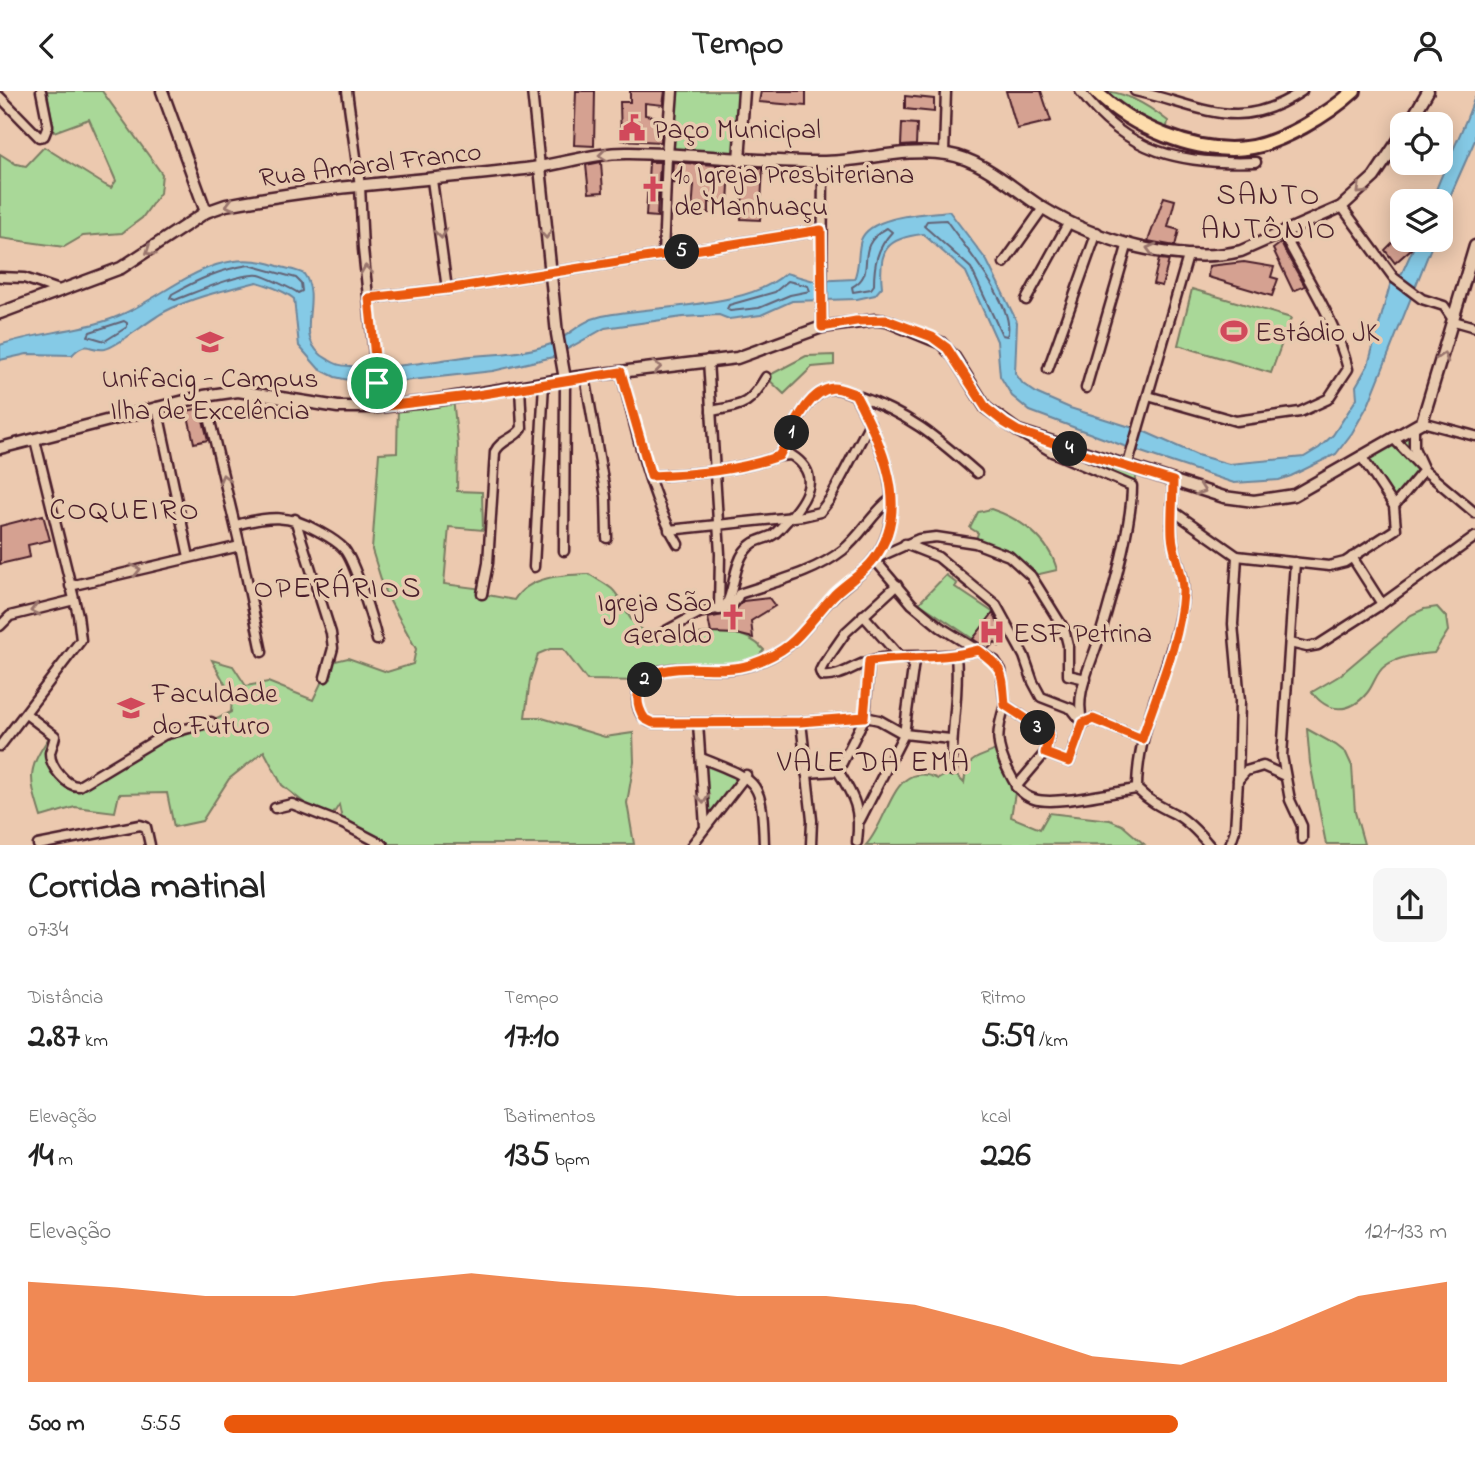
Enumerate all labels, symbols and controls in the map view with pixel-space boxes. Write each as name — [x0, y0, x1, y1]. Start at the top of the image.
text: Tempo — [692, 22, 783, 69]
icon: back — [28, 27, 66, 65]
icon: person — [1409, 27, 1447, 65]
place label: Paço Municipal — [653, 111, 821, 152]
map controls — [1390, 112, 1453, 252]
button: locate — [1390, 112, 1453, 175]
public building icon: Paço Municipal — [617, 113, 647, 143]
street label: Rua Amaral Franco — [257, 132, 484, 200]
one-way arrow — [597, 148, 609, 163]
place label: 1º Igreja Presbiteriana de Manhuaçu — [674, 156, 914, 229]
church icon: 1º Igreja Presbiteriana de Manhuaçu — [638, 174, 668, 204]
district label: SANTO ANTÔNIO — [1201, 175, 1337, 253]
one-way arrow — [1356, 181, 1369, 194]
button: layers — [1390, 189, 1453, 252]
one-way arrow — [224, 197, 236, 211]
one-way arrow — [433, 228, 448, 240]
one-way arrow — [539, 229, 554, 240]
pin: 5 — [664, 235, 700, 269]
text: 5 — [676, 238, 687, 265]
one-way arrow — [1145, 242, 1157, 257]
one-way arrow — [145, 243, 158, 255]
one-way arrow — [358, 264, 373, 275]
place label: Estádio JK — [1255, 314, 1380, 355]
sports icon: Estádio JK — [1219, 316, 1249, 346]
school or university icon: Unifacig - Campus Ilha de Excelência — [195, 327, 225, 357]
one-way arrow — [1435, 351, 1450, 363]
pin — [347, 353, 407, 413]
place label: Unifacig - Campus Ilha de Excelência — [102, 360, 318, 433]
one-way arrow — [651, 360, 663, 375]
icon: arrive — [358, 364, 396, 402]
pin: 1 — [774, 415, 810, 451]
text: 1 — [788, 419, 795, 446]
pin: 4 — [1052, 431, 1088, 467]
text: 4 — [1066, 435, 1073, 462]
one-way arrow — [218, 473, 232, 485]
one-way arrow — [1194, 482, 1206, 496]
district label: COQUEIRO — [49, 490, 201, 534]
one-way arrow — [130, 563, 142, 578]
district label: OPERÁRIOS — [253, 568, 423, 612]
place label: Igreja São Geraldo — [597, 584, 712, 657]
one-way arrow — [29, 602, 41, 616]
church icon: Igreja São Geraldo — [718, 602, 748, 632]
place label: ESF Petrina — [1013, 615, 1152, 656]
hospital icon: ESF Petrina — [977, 617, 1007, 647]
pin: 2 — [628, 663, 662, 697]
text: 2 — [640, 666, 649, 693]
place label: Faculdade do Futuro — [151, 675, 278, 748]
school or university icon: Faculdade do Futuro — [116, 693, 146, 723]
pin: 3 — [1020, 711, 1056, 745]
text: 3 — [1034, 714, 1041, 741]
district label: VALE DA EMA — [776, 742, 971, 786]
one-way arrow — [696, 794, 711, 805]
text: Corrida matinal — [28, 860, 266, 916]
button: share — [1373, 868, 1447, 942]
text: 07:34 — [28, 914, 68, 947]
text: Distância — [28, 985, 103, 1012]
text: Tempo — [504, 985, 559, 1012]
text: Ritmo — [981, 985, 1026, 1012]
text: 2.87 — [28, 1012, 80, 1063]
text: 17:10 — [504, 1012, 559, 1063]
text: 5:59 — [981, 1012, 1034, 1063]
text: km — [80, 1028, 108, 1055]
text: /km — [1034, 1028, 1068, 1055]
text: Elevação — [28, 1104, 97, 1131]
text: Batimentos — [504, 1104, 596, 1131]
text: kcal — [981, 1104, 1011, 1131]
text: 14 — [28, 1131, 54, 1182]
text: 135 — [504, 1131, 550, 1182]
text: 226 — [981, 1131, 1031, 1182]
text: m — [54, 1147, 73, 1174]
text: bpm — [550, 1147, 590, 1174]
text: Elevação — [28, 1216, 111, 1249]
text: 121–133 m — [1364, 1216, 1447, 1249]
text: 500 m — [28, 1408, 85, 1441]
text: 5:55 — [140, 1408, 181, 1441]

